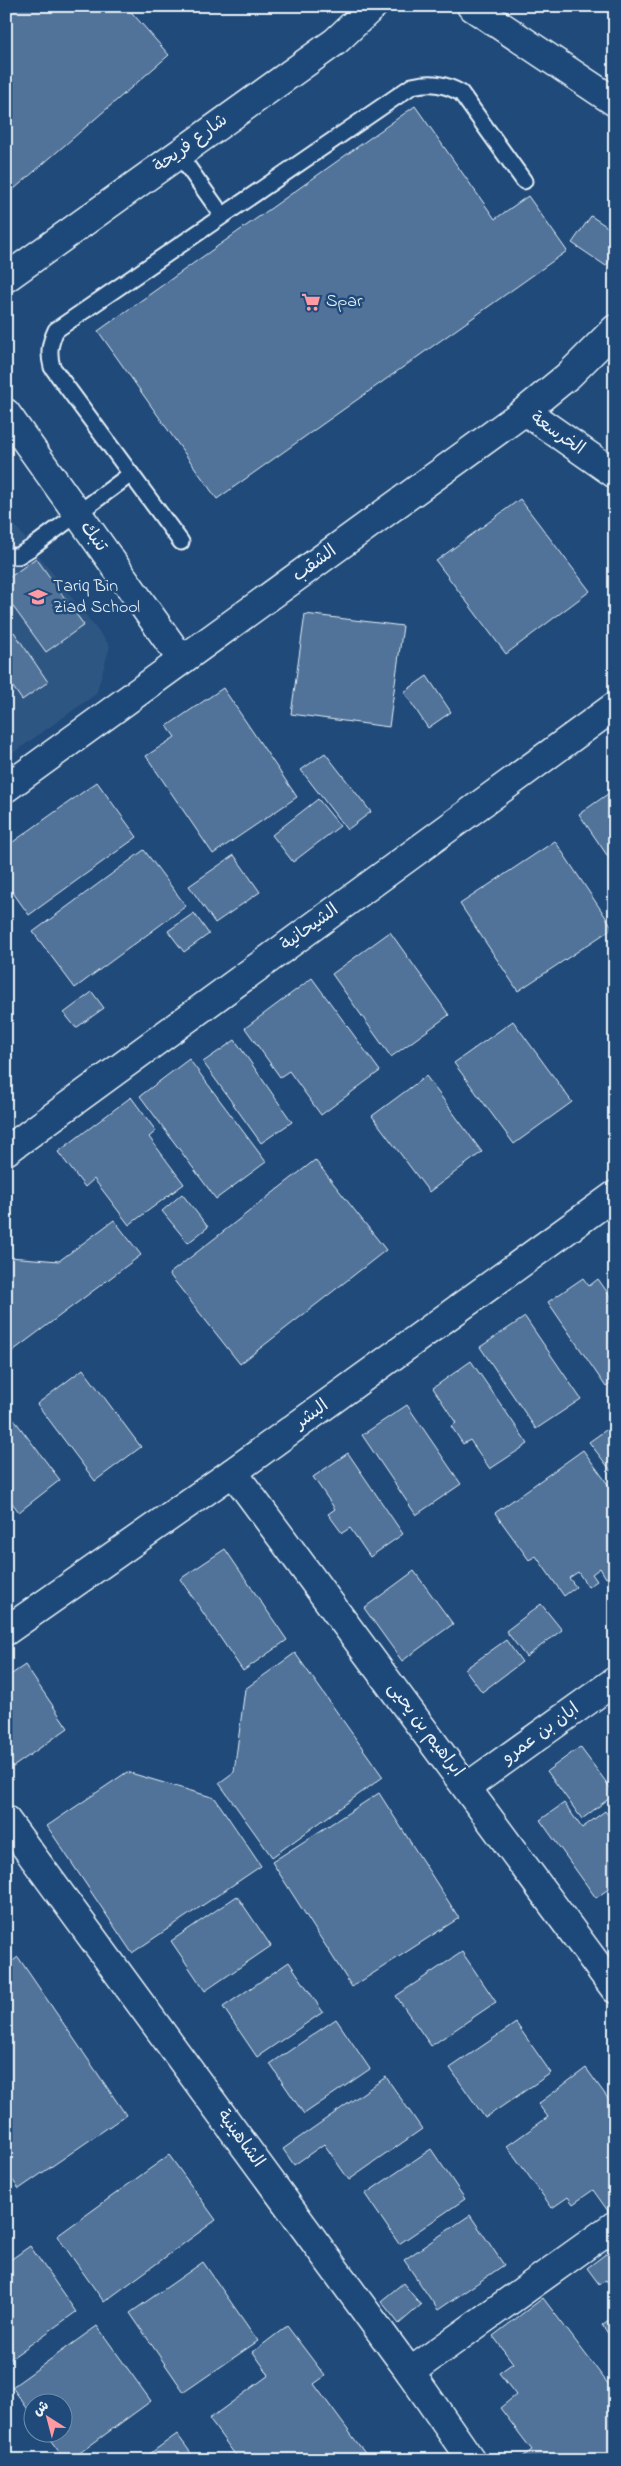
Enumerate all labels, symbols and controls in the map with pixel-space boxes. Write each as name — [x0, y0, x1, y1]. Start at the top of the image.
street label: شارع فريحة — [148, 108, 234, 180]
place label: Spar — [326, 289, 363, 315]
supermarket icon: Spar — [300, 291, 322, 313]
street label: الخرسعة — [524, 406, 590, 462]
street label: تنبك — [73, 516, 113, 558]
street label: الشقب — [287, 539, 343, 589]
place label: Tariq Bin Ziad School — [53, 574, 140, 621]
school or university icon: Tariq Bin Ziad School — [27, 586, 49, 608]
street label: الشيحانية — [275, 898, 345, 958]
street label: البشر — [288, 1394, 335, 1438]
street label: ابراهيم بن يحيى — [380, 1677, 470, 1783]
street label: ابان بن عمرو — [495, 1697, 585, 1772]
street label: الشاهينية — [210, 2104, 270, 2174]
north arrow — [22, 2394, 72, 2444]
text: ش — [29, 2396, 54, 2422]

